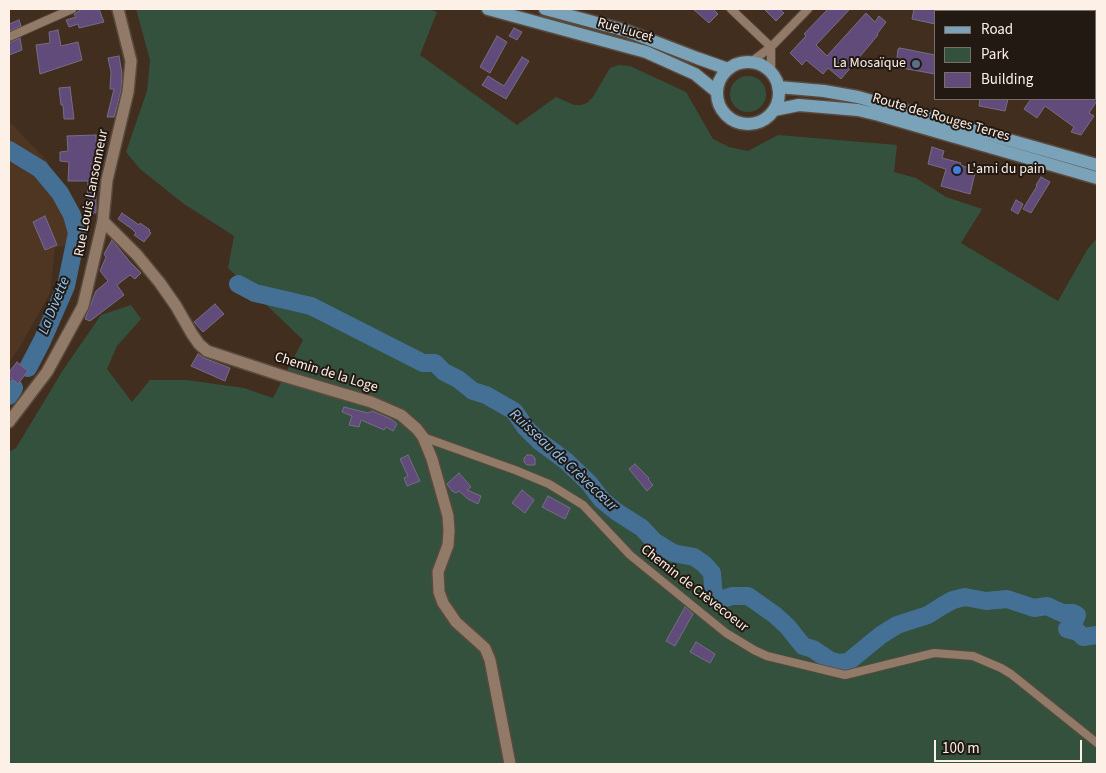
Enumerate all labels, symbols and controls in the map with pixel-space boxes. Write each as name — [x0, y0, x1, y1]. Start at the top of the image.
legend — [934, 10, 1096, 100]
street label: Rue Lucet — [595, 15, 655, 47]
text: Road — [981, 19, 1013, 40]
text: Park — [981, 44, 1009, 65]
place label: La Mosaïque — [833, 56, 906, 72]
marker: La Mosaïque — [910, 58, 922, 70]
text: Building — [981, 69, 1033, 90]
street label: Route des Rouges Terres — [870, 90, 1012, 146]
street label: Rue Louis Lansonneur — [71, 128, 113, 258]
place label: L'ami du pain — [967, 162, 1045, 178]
marker: L'ami du pain — [951, 164, 963, 176]
water label: La Divette — [35, 275, 75, 337]
street label: Chemin de la Loge — [272, 349, 380, 397]
water label: Ruisseau de Crèvecœur — [505, 406, 621, 516]
street label: Chemin de Crèvecoeur — [637, 542, 751, 636]
scale bar — [936, 730, 1084, 762]
text: 100 m — [942, 738, 980, 759]

